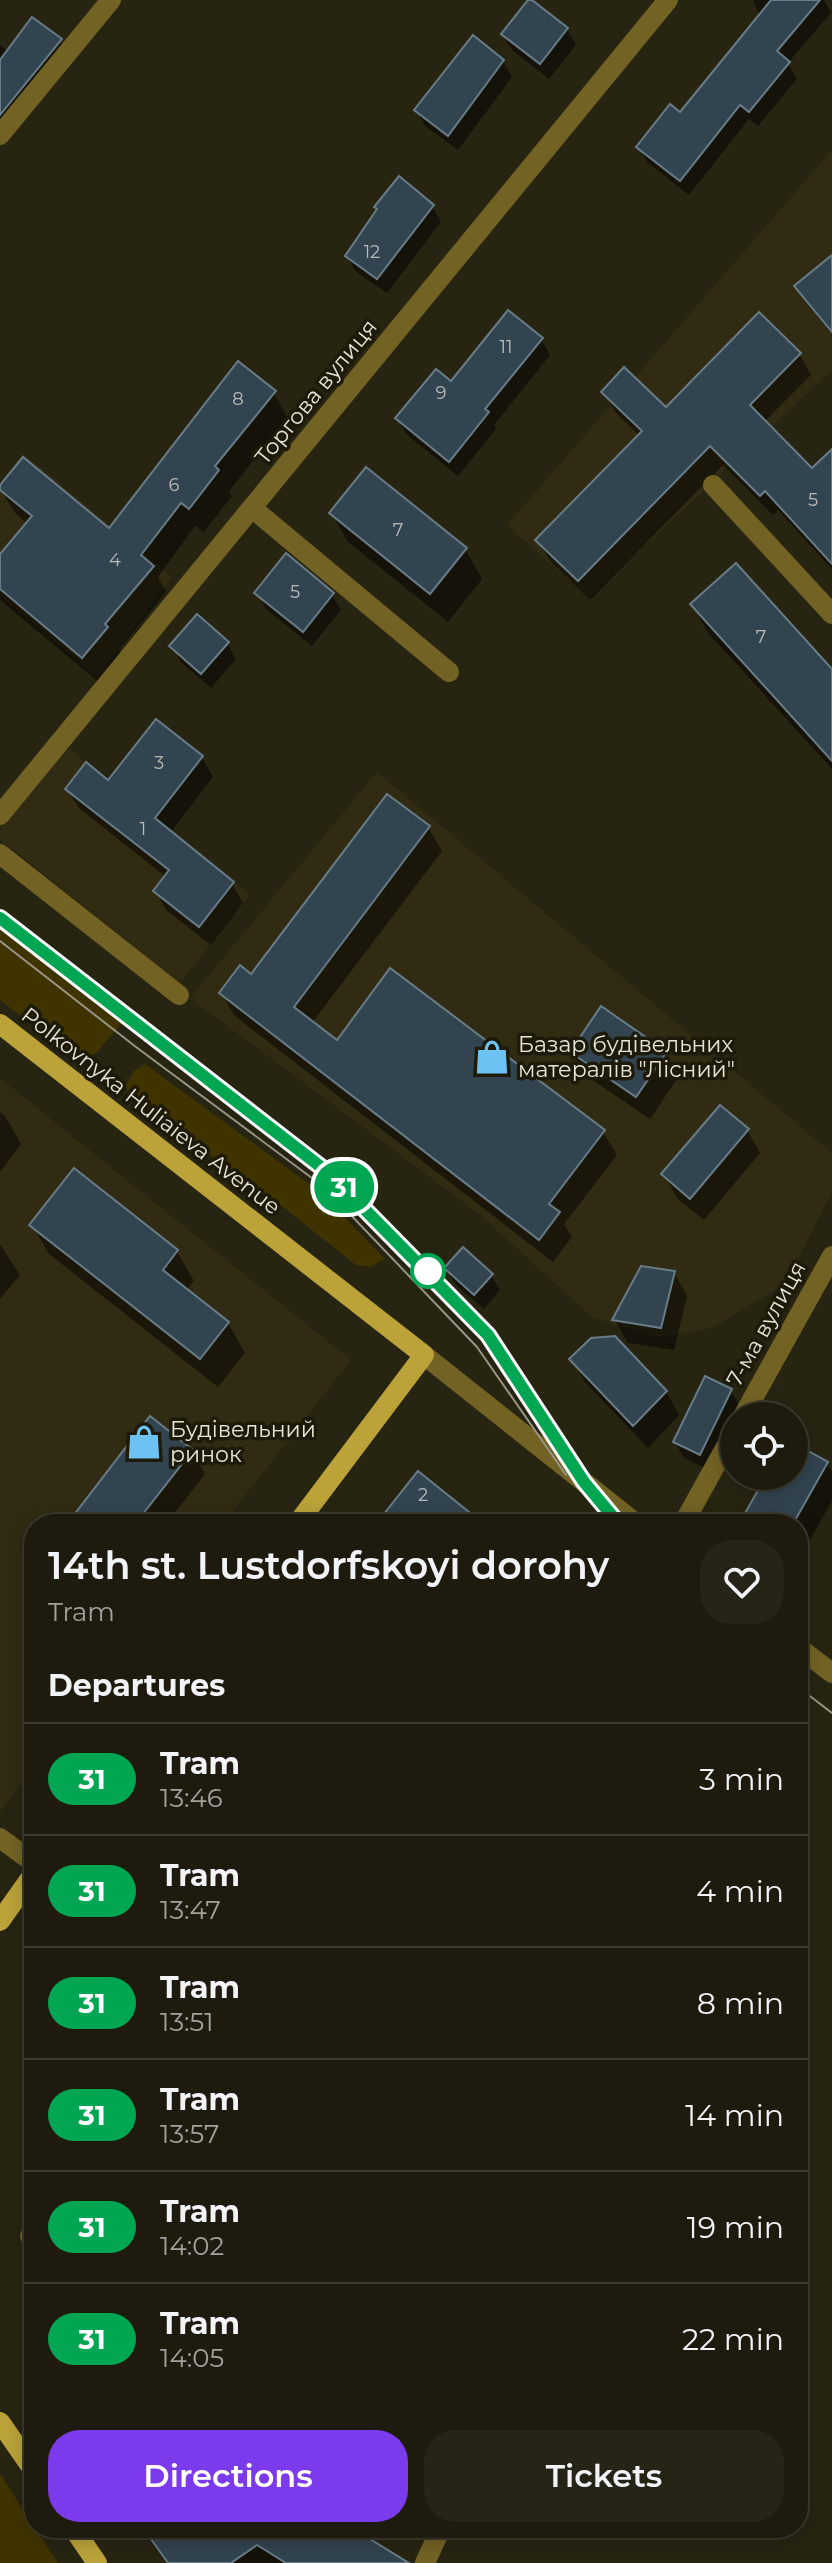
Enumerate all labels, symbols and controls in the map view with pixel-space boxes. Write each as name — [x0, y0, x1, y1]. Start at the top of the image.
house number: 12 — [364, 241, 380, 263]
street label: Торгова вулиця — [249, 314, 383, 470]
house number: 11 — [500, 336, 513, 358]
house number: 9 — [436, 382, 447, 404]
house number: 8 — [232, 388, 244, 410]
house number: 6 — [169, 474, 180, 496]
house number: 5 — [808, 489, 818, 511]
house number: 7 — [393, 519, 403, 541]
house number: 4 — [109, 549, 121, 571]
house number: 5 — [290, 581, 300, 603]
house number: 7 — [756, 626, 766, 648]
house number: 3 — [154, 752, 164, 774]
house number: 1 — [140, 818, 146, 840]
street label: Polkovnyka Huliaieva Avenue — [16, 1002, 286, 1220]
place label: Базар будівельних матералів "Лісний" — [518, 1031, 735, 1083]
shop icon: Базар будівельних матералів "Лісний" — [473, 1038, 511, 1076]
line badge: 31 — [308, 1161, 380, 1213]
text: 31 — [330, 1170, 358, 1204]
unlabelled marker — [411, 1254, 445, 1288]
street label: 7-ма вулиця — [721, 1257, 811, 1391]
map controls — [720, 1402, 808, 1490]
button: locate — [720, 1402, 808, 1490]
place label: Будівельний ринок — [170, 1416, 316, 1468]
shop icon: Будівельний ринок — [125, 1423, 163, 1461]
house number: 2 — [418, 1484, 428, 1506]
button: heart — [700, 1540, 784, 1624]
text: 14th st. Lustdorfskoyi dorohy — [48, 1542, 609, 1589]
text: Tram — [48, 1596, 115, 1628]
text: Departures — [48, 1667, 225, 1704]
text: Tram — [160, 1745, 240, 1782]
text: 3 min — [699, 1761, 784, 1798]
text: 31 — [78, 1762, 106, 1796]
text: 13:46 — [160, 1782, 223, 1814]
text: Tram — [160, 1857, 240, 1894]
text: 4 min — [696, 1873, 784, 1910]
text: 31 — [78, 1874, 106, 1908]
text: 13:47 — [160, 1894, 221, 1926]
text: Tram — [160, 1969, 240, 2006]
text: 8 min — [697, 1985, 784, 2022]
text: 31 — [78, 1986, 106, 2020]
text: 13:51 — [160, 2006, 214, 2038]
text: Tram — [160, 2081, 240, 2118]
text: 14 min — [685, 2097, 784, 2134]
text: 31 — [78, 2098, 106, 2132]
text: 13:57 — [160, 2118, 219, 2150]
text: Tram — [160, 2193, 240, 2230]
text: 19 min — [687, 2209, 784, 2246]
text: 31 — [78, 2210, 106, 2244]
text: 14:02 — [160, 2230, 224, 2262]
text: Tram — [160, 2305, 240, 2342]
text: 22 min — [682, 2321, 784, 2358]
text: 31 — [78, 2322, 106, 2356]
text: 14:05 — [160, 2342, 224, 2374]
button: Directions — [48, 2430, 408, 2522]
button: Tickets — [424, 2430, 784, 2522]

